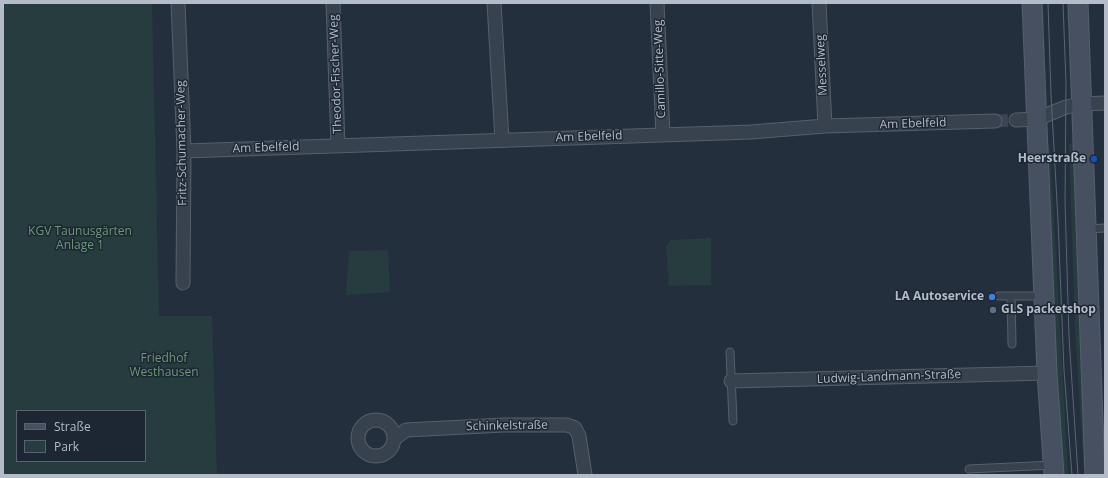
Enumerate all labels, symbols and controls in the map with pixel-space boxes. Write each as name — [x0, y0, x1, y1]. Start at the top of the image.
street label: Theodor-Fischer-Weg — [327, 14, 345, 134]
street label: Camillo-Sitte-Weg — [651, 19, 669, 119]
street label: Messelweg — [813, 34, 831, 96]
street label: Fritz-Schumacher-Weg — [174, 80, 190, 206]
street label: Am Ebelfeld — [879, 116, 947, 132]
street label: Am Ebelfeld — [555, 129, 623, 145]
street label: Am Ebelfeld — [232, 140, 300, 156]
place label: Heerstraße — [1018, 152, 1086, 166]
marker: Heerstraße — [1089, 154, 1099, 164]
park label: KGV Taunusgärten Anlage 1 — [28, 225, 132, 253]
place label: LA Autoservice — [895, 290, 984, 304]
marker: LA Autoservice — [987, 292, 997, 302]
place label: GLS packetshop — [1001, 303, 1096, 317]
marker: GLS packetshop — [988, 305, 998, 315]
park label: Friedhof Westhausen — [129, 352, 199, 380]
street label: Ludwig-Landmann-Straße — [817, 367, 961, 387]
legend — [16, 410, 146, 462]
text: Straße — [54, 418, 91, 435]
street label: Schinkelstraße — [466, 418, 548, 434]
text: Park — [54, 438, 79, 455]

